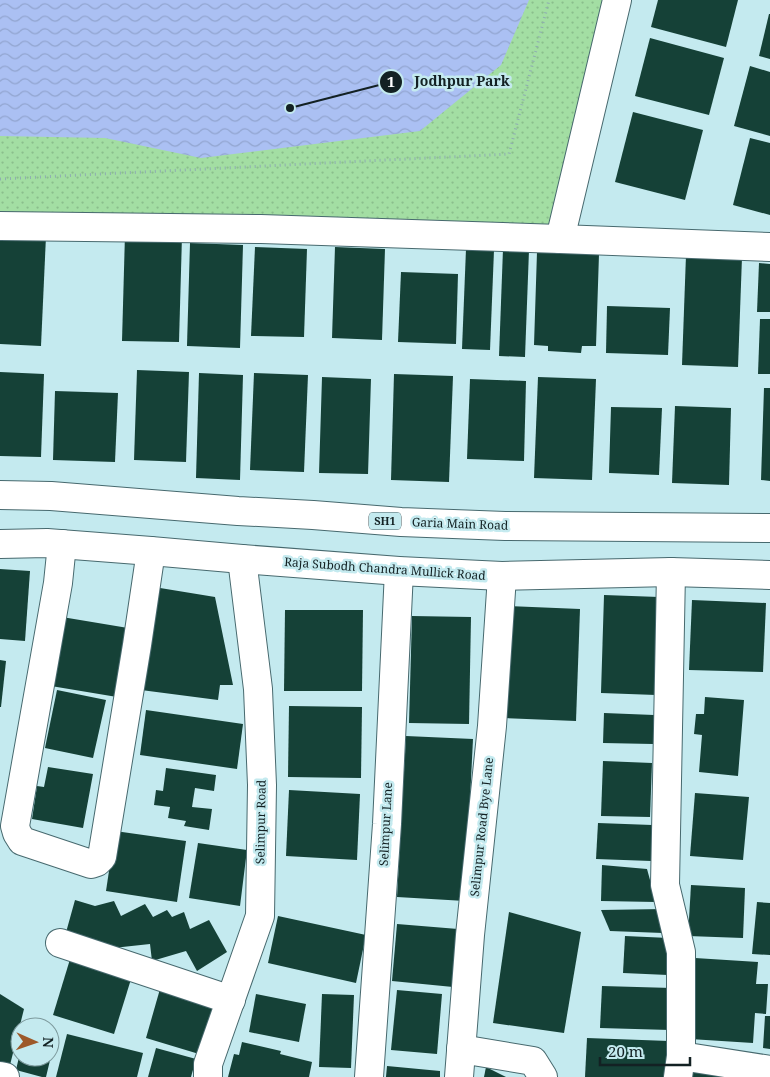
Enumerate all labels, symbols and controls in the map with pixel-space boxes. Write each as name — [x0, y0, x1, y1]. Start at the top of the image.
callout: Jodhpur Park — [379, 67, 519, 96]
text: 1 — [387, 71, 395, 91]
text: Jodhpur Park — [413, 71, 510, 90]
road number: SH1 — [369, 512, 401, 530]
street label: Garia Main Road — [412, 513, 509, 534]
street label: Raja Subodh Chandra Mullick Road — [284, 553, 487, 584]
street label: Selimpur Road Bye Lane — [466, 756, 497, 897]
street label: Selimpur Road — [251, 779, 270, 864]
street label: Selimpur Lane — [375, 782, 396, 866]
north arrow — [10, 1017, 60, 1067]
scale bar — [600, 1034, 690, 1066]
text: N — [39, 1037, 58, 1048]
text: 20 m — [608, 1041, 643, 1061]

